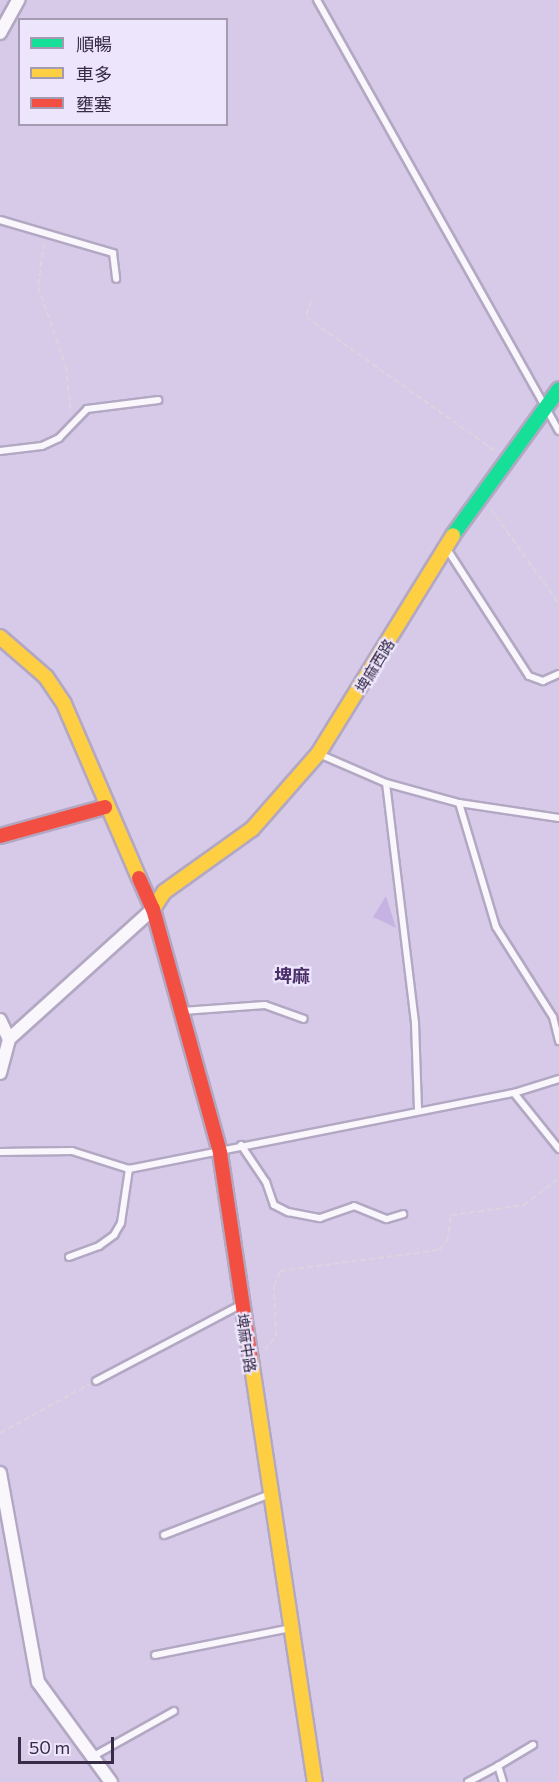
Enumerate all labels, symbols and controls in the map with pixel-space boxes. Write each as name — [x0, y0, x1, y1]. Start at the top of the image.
legend — [18, 18, 228, 126]
text: 順暢 — [76, 33, 112, 55]
text: 車多 — [76, 63, 112, 85]
text: 壅塞 — [76, 93, 112, 115]
street label: 埤麻西路 — [352, 636, 398, 696]
district label: 埤麻 — [274, 964, 310, 986]
street label: 埤麻中路 — [232, 1312, 260, 1374]
scale bar — [21, 1725, 117, 1763]
text: 50 m — [29, 1736, 70, 1758]

